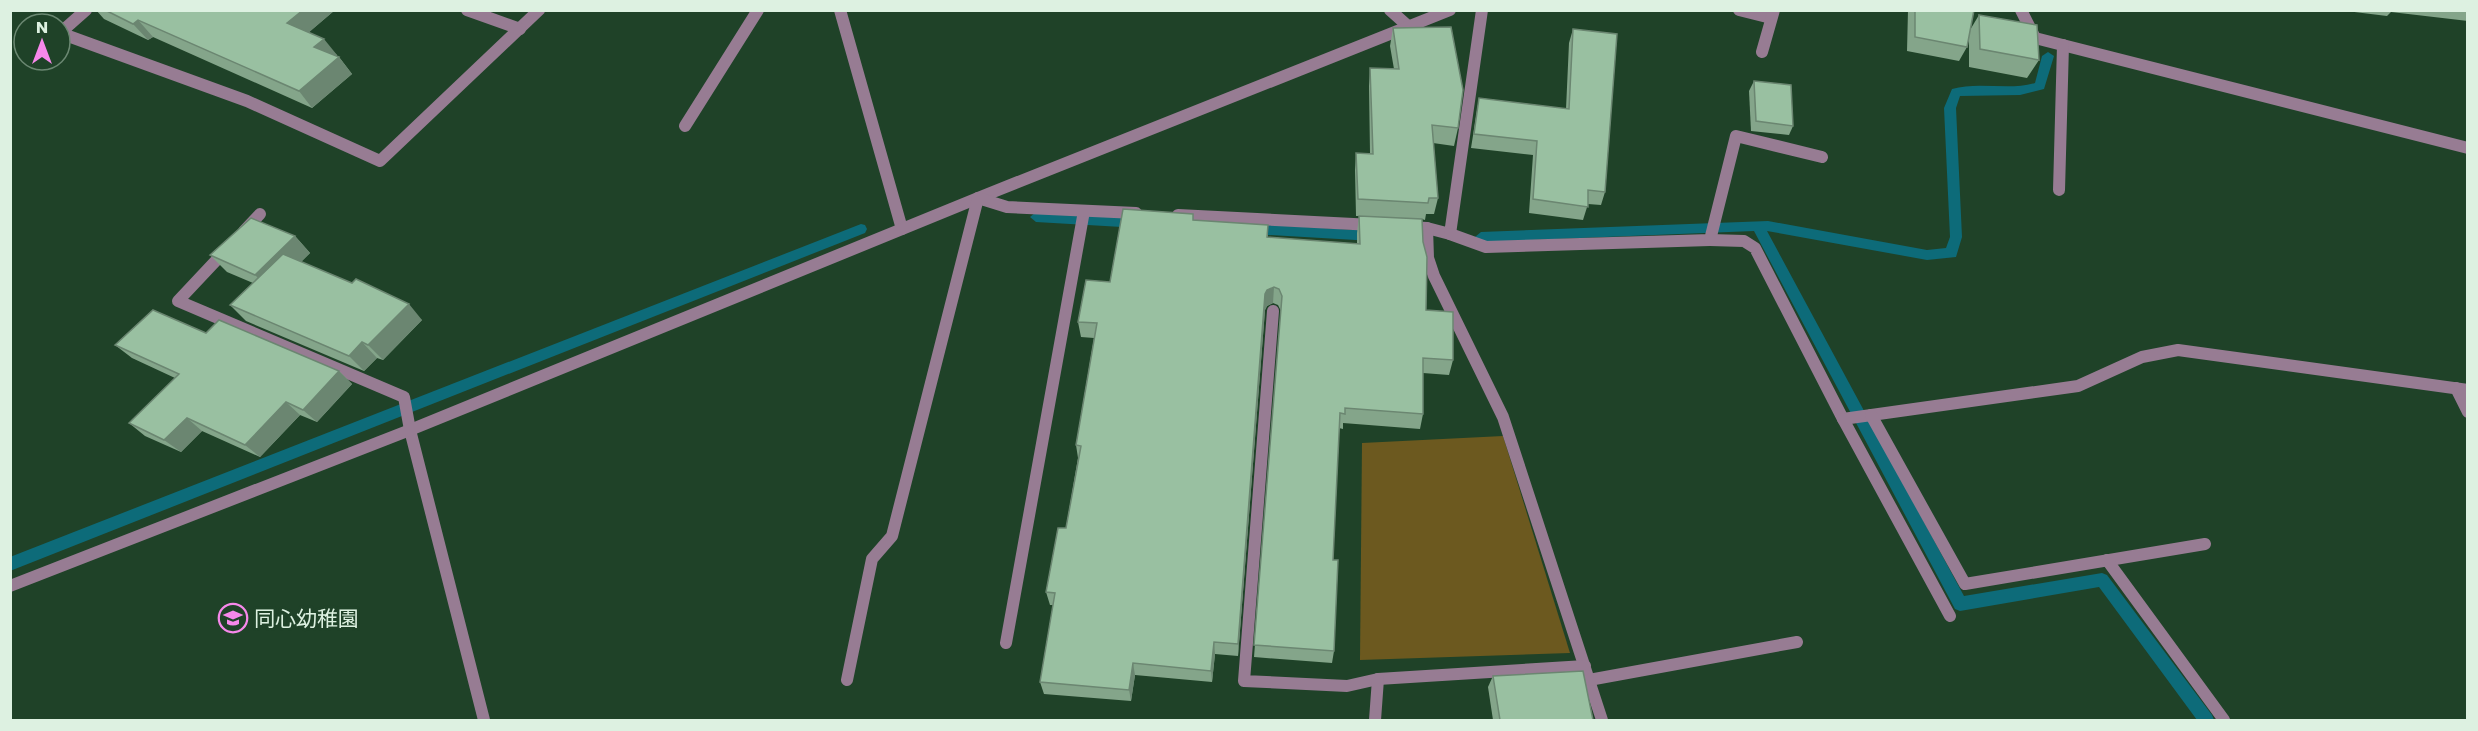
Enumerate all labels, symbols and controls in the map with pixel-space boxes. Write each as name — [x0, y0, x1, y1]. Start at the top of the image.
north arrow — [12, 12, 72, 72]
text: N — [36, 16, 48, 39]
school or university icon: 同心幼稚園 — [217, 602, 249, 634]
place label: 同心幼稚園 — [254, 604, 359, 633]

